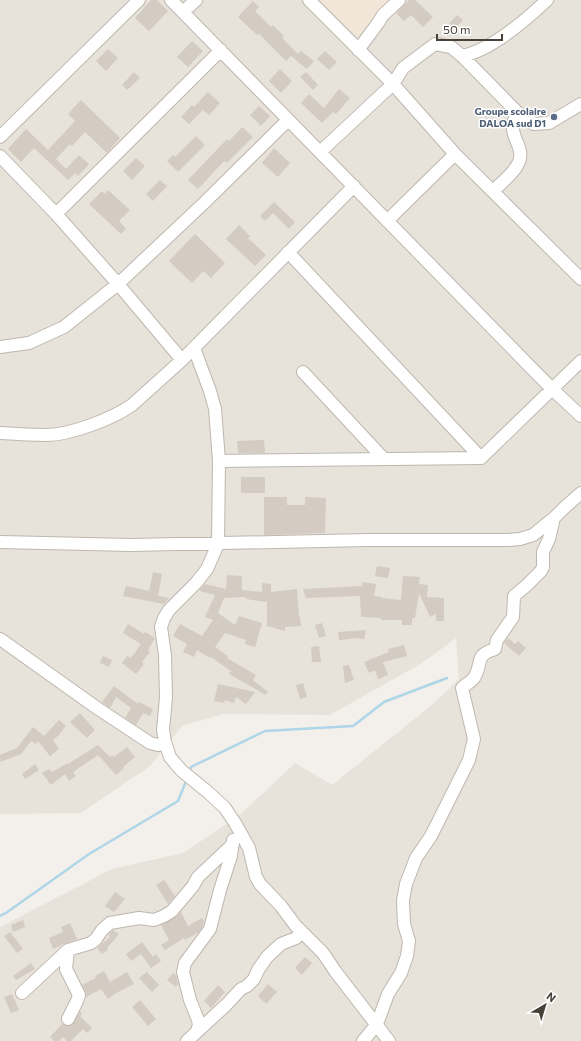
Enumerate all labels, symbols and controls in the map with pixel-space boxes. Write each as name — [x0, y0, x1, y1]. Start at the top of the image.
scale bar — [437, 16, 502, 42]
text: 50 m — [443, 22, 471, 36]
place label: Groupe scolaire DALOA sud D1 — [474, 105, 546, 129]
marker: Groupe scolaire DALOA sud D1 — [549, 112, 559, 122]
north arrow — [525, 985, 565, 1025]
text: N — [544, 989, 559, 1004]

